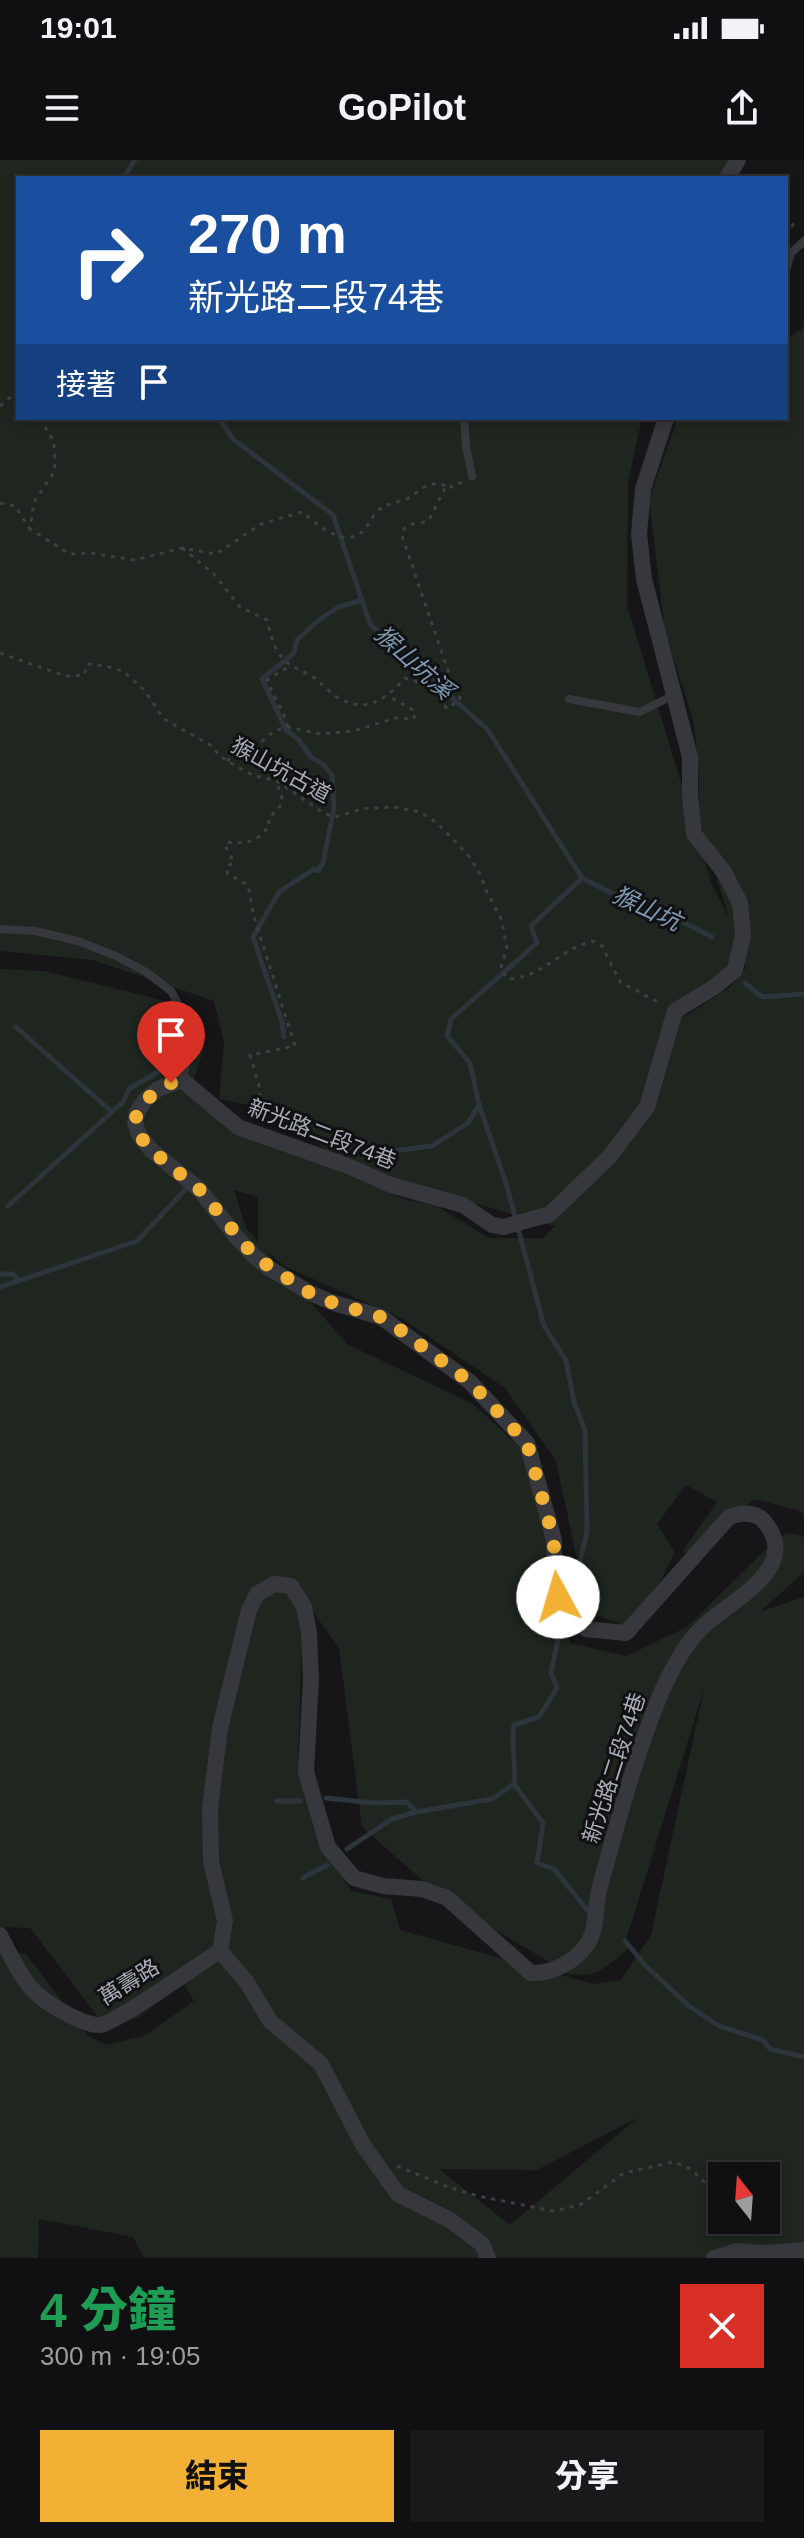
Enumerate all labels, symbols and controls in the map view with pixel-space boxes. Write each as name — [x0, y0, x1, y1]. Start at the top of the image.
text: 19:01 — [40, 11, 117, 44]
icon: menu — [40, 86, 84, 130]
icon: share — [720, 86, 764, 130]
text: GoPilot — [338, 87, 466, 128]
text: 270 m — [188, 202, 347, 265]
icon: right — [56, 208, 160, 312]
text: 新光路二段74巷 — [188, 277, 444, 318]
icon: arrive — [132, 360, 176, 404]
text: 接著 — [56, 368, 116, 401]
water label: 猴山坑溪 — [369, 620, 461, 706]
street label: 猴山坑古道 — [227, 732, 335, 808]
water label: 猴山坑 — [609, 881, 688, 937]
pin — [137, 1001, 205, 1083]
icon: arrive — [149, 1013, 193, 1057]
street label: 新光路二段74巷 — [244, 1094, 400, 1174]
position arrow — [516, 1555, 600, 1639]
street label: 新光路二段74巷 — [578, 1690, 650, 1846]
street label: 萬壽路 — [94, 1954, 164, 2010]
north arrow — [708, 2162, 780, 2234]
map controls — [708, 2162, 780, 2234]
text: 4 分鐘 — [40, 2284, 176, 2337]
button: close — [680, 2284, 764, 2368]
text: 300 m · 19:05 — [40, 2341, 200, 2371]
button: 結束 — [40, 2430, 394, 2522]
button: 分享 — [410, 2430, 764, 2522]

